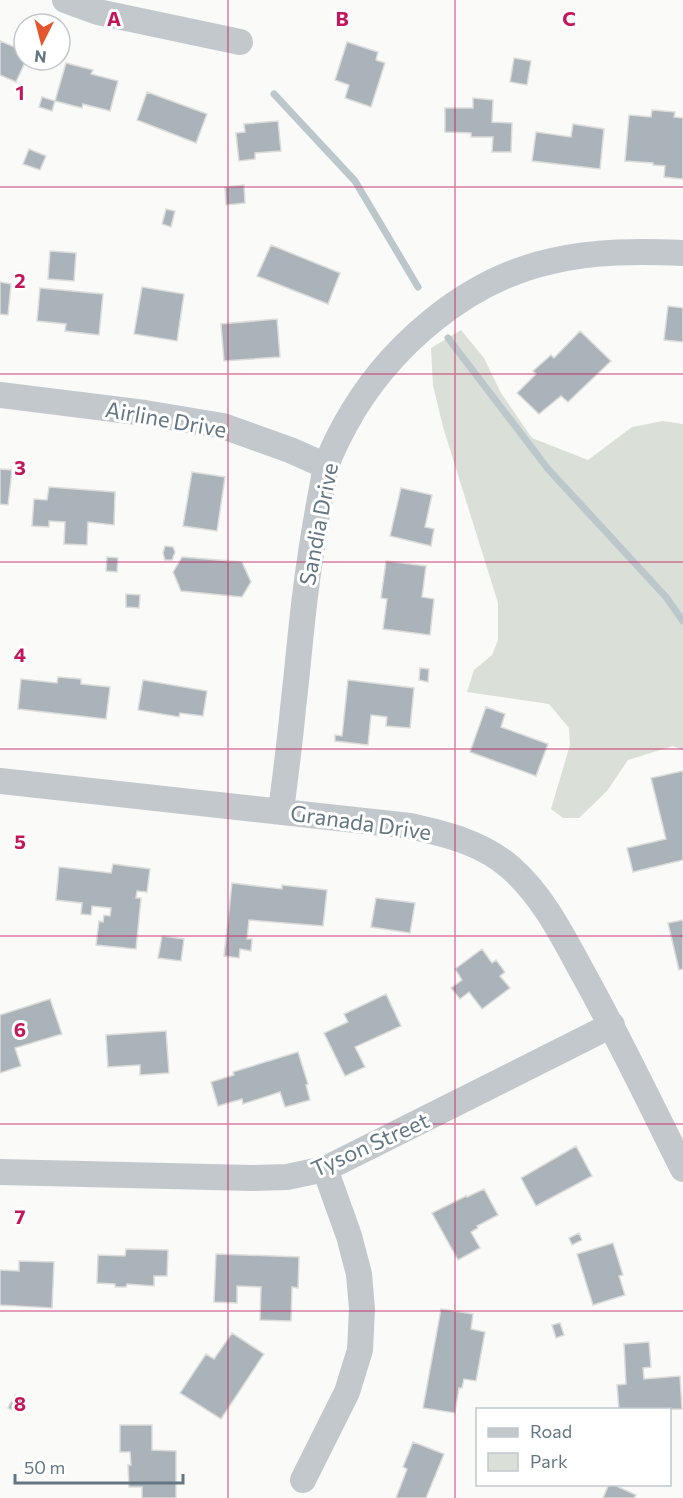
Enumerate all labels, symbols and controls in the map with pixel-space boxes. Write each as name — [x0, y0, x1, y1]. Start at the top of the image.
text: A — [107, 6, 121, 30]
text: B — [335, 6, 349, 30]
text: C — [562, 6, 576, 30]
north arrow — [12, 12, 72, 72]
text: N — [33, 47, 47, 67]
text: 1 — [15, 80, 25, 104]
text: 2 — [14, 268, 26, 292]
street label: Airline Drive — [103, 395, 229, 443]
text: 3 — [14, 455, 26, 479]
street label: Sandia Drive — [293, 460, 343, 588]
text: 4 — [14, 642, 26, 666]
street label: Granada Drive — [289, 799, 433, 845]
text: 5 — [14, 829, 26, 853]
text: 6 — [14, 1017, 26, 1041]
street label: Tyson Street — [307, 1106, 433, 1182]
text: 7 — [15, 1204, 26, 1228]
text: 8 — [14, 1391, 26, 1415]
legend — [476, 1408, 671, 1486]
text: Road — [530, 1420, 572, 1442]
scale bar — [15, 1447, 183, 1485]
text: Park — [530, 1450, 568, 1472]
text: 50 m — [24, 1456, 65, 1478]

